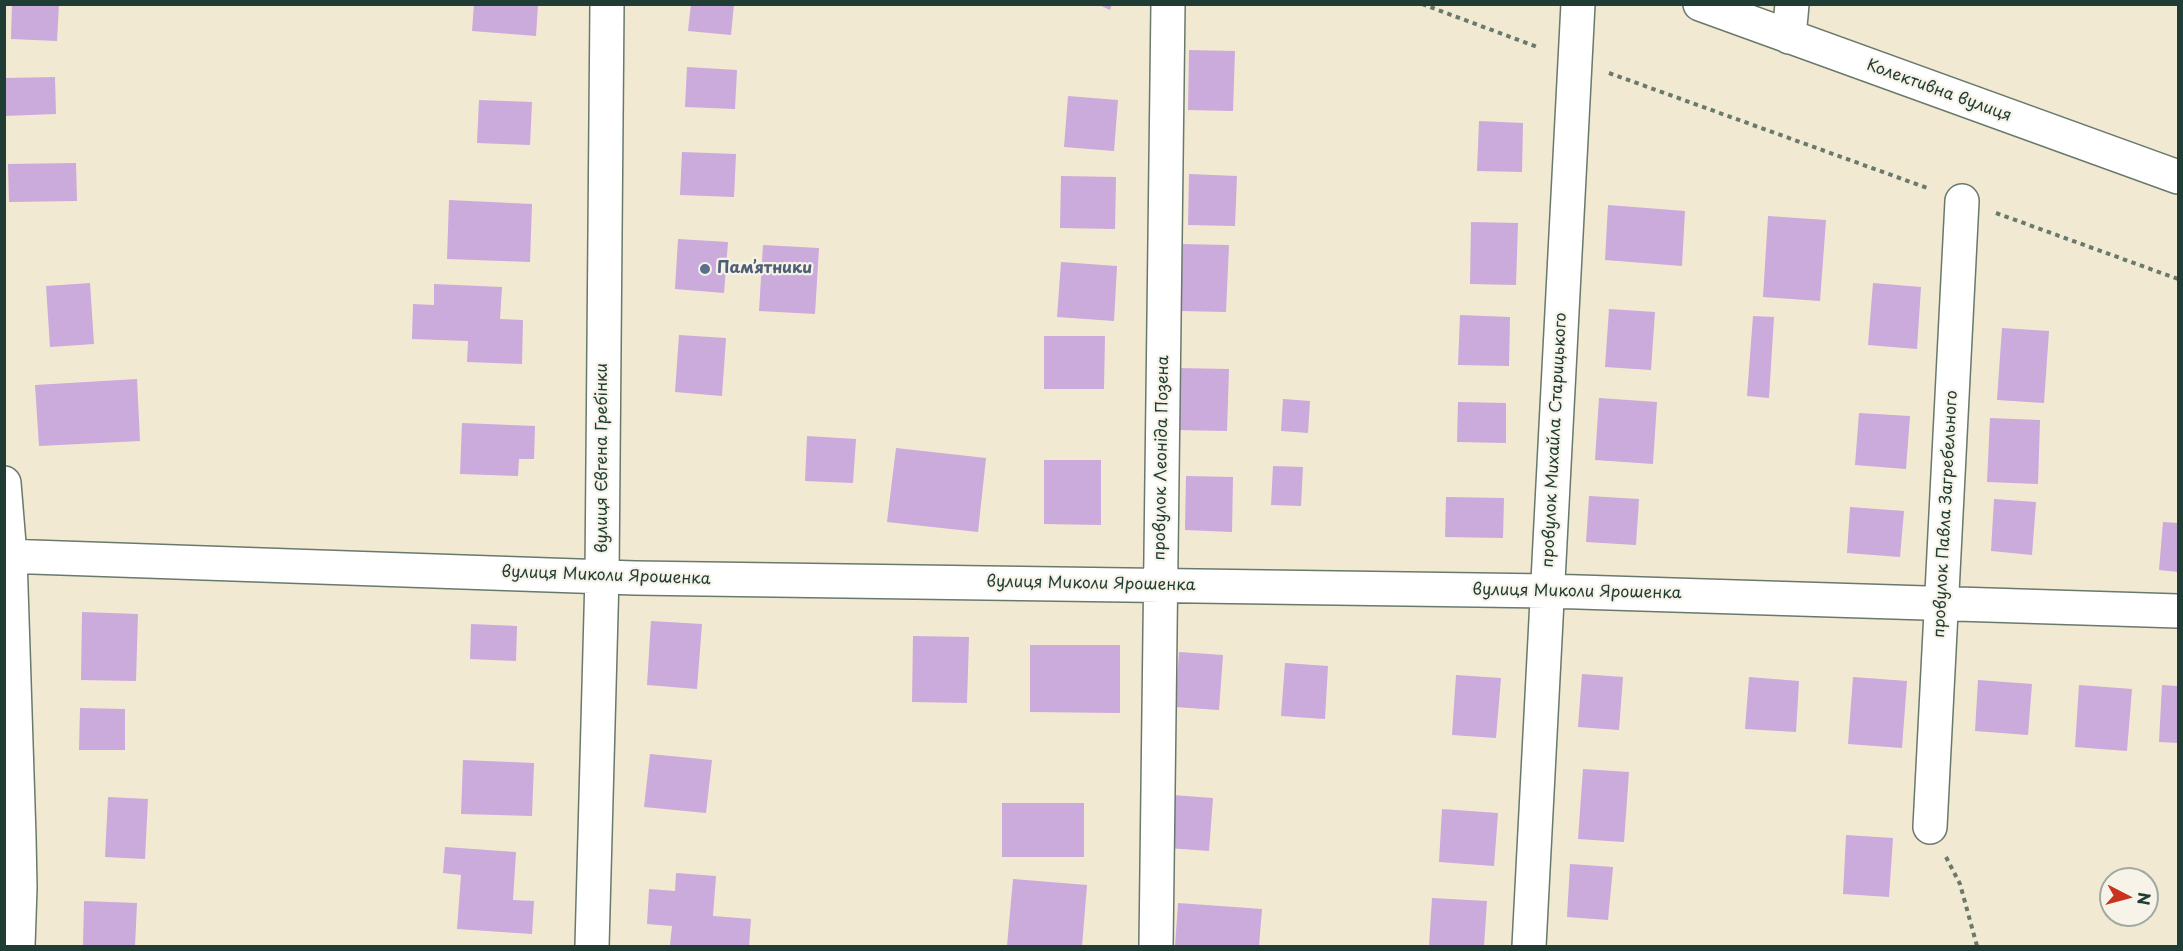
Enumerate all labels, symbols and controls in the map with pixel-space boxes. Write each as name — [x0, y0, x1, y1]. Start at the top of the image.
street label: Колективна вулиця — [1864, 56, 2014, 126]
place label: Памʼятники — [717, 259, 812, 279]
marker: Памʼятники — [698, 262, 712, 276]
street label: провулок Михайла Старицького — [1539, 312, 1571, 568]
street label: провулок Леоніда Позена — [1151, 355, 1173, 561]
street label: вулиця Євгена Гребінки — [593, 363, 613, 553]
street label: провулок Павла Загребельного — [1930, 390, 1962, 638]
street label: вулиця Миколи Ярошенка — [501, 563, 711, 589]
street label: вулиця Миколи Ярошенка — [986, 573, 1196, 595]
street label: вулиця Миколи Ярошенка — [1472, 581, 1682, 603]
north arrow — [2099, 867, 2159, 927]
text: N — [2132, 891, 2158, 906]

